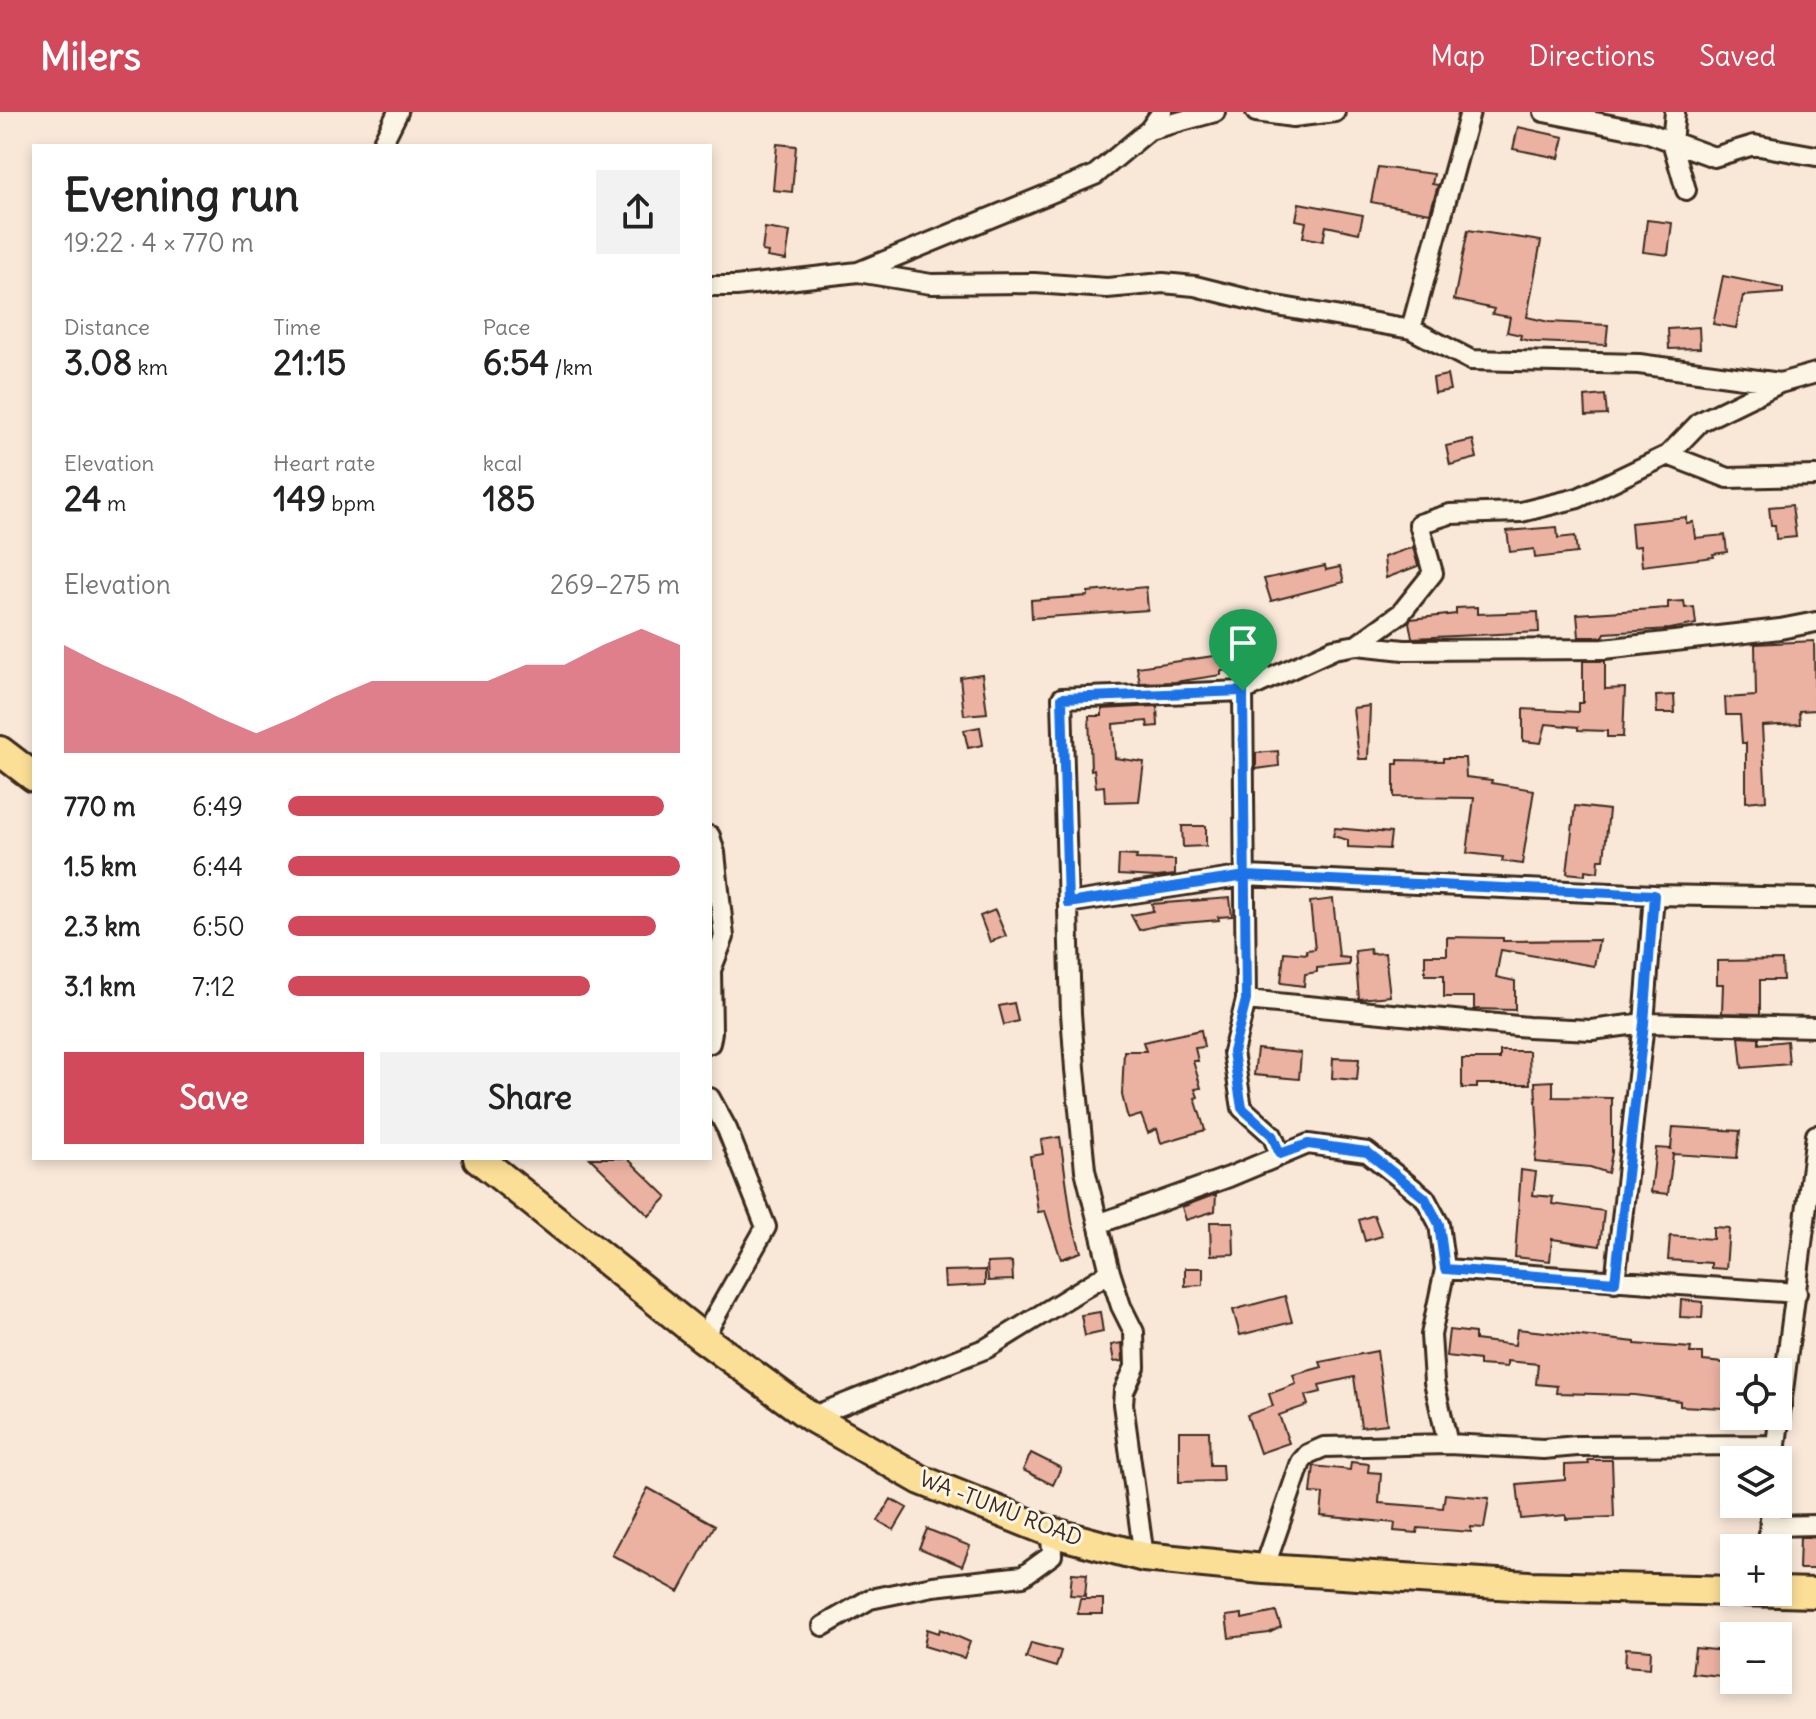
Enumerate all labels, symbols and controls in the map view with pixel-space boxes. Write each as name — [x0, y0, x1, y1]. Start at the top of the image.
text: Milers — [40, 33, 141, 80]
text: Map — [1430, 38, 1485, 74]
text: Directions — [1529, 38, 1655, 74]
text: Saved — [1699, 38, 1776, 74]
text: Evening run — [64, 168, 299, 223]
button: share — [596, 170, 680, 254]
text: 19:22 · 4 × 770 m — [64, 226, 254, 259]
text: Distance — [64, 313, 150, 341]
text: Time — [273, 313, 321, 341]
text: Pace — [483, 313, 530, 341]
text: 3.08 — [64, 341, 132, 384]
text: 21:15 — [273, 341, 346, 384]
text: 6:54 — [483, 341, 549, 384]
text: km — [132, 353, 168, 381]
text: /km — [549, 353, 593, 381]
text: Elevation — [64, 449, 154, 477]
text: Heart rate — [273, 449, 375, 477]
text: kcal — [483, 449, 522, 477]
text: 24 — [64, 477, 102, 520]
text: 149 — [273, 477, 326, 520]
text: 185 — [483, 477, 535, 520]
text: m — [102, 489, 126, 517]
text: bpm — [326, 489, 375, 517]
text: Elevation — [64, 568, 171, 601]
text: 269–275 m — [550, 568, 680, 601]
pin — [1209, 609, 1277, 691]
icon: arrive — [1221, 621, 1265, 665]
text: 770 m — [64, 790, 136, 823]
text: 6:49 — [192, 790, 243, 823]
text: 1.5 km — [64, 850, 137, 883]
text: 6:44 — [192, 850, 243, 883]
text: 2.3 km — [64, 910, 141, 943]
text: 6:50 — [192, 910, 245, 943]
text: 3.1 km — [64, 970, 136, 1003]
text: 7:12 — [192, 970, 235, 1003]
button: Save — [64, 1052, 364, 1144]
button: Share — [380, 1052, 680, 1144]
map controls — [1720, 1358, 1792, 1694]
button: locate — [1720, 1358, 1792, 1430]
button: layers — [1720, 1446, 1792, 1518]
street label: WA -TUMU ROAD — [916, 1464, 1086, 1552]
button: + — [1720, 1534, 1792, 1606]
button: − — [1720, 1622, 1792, 1694]

